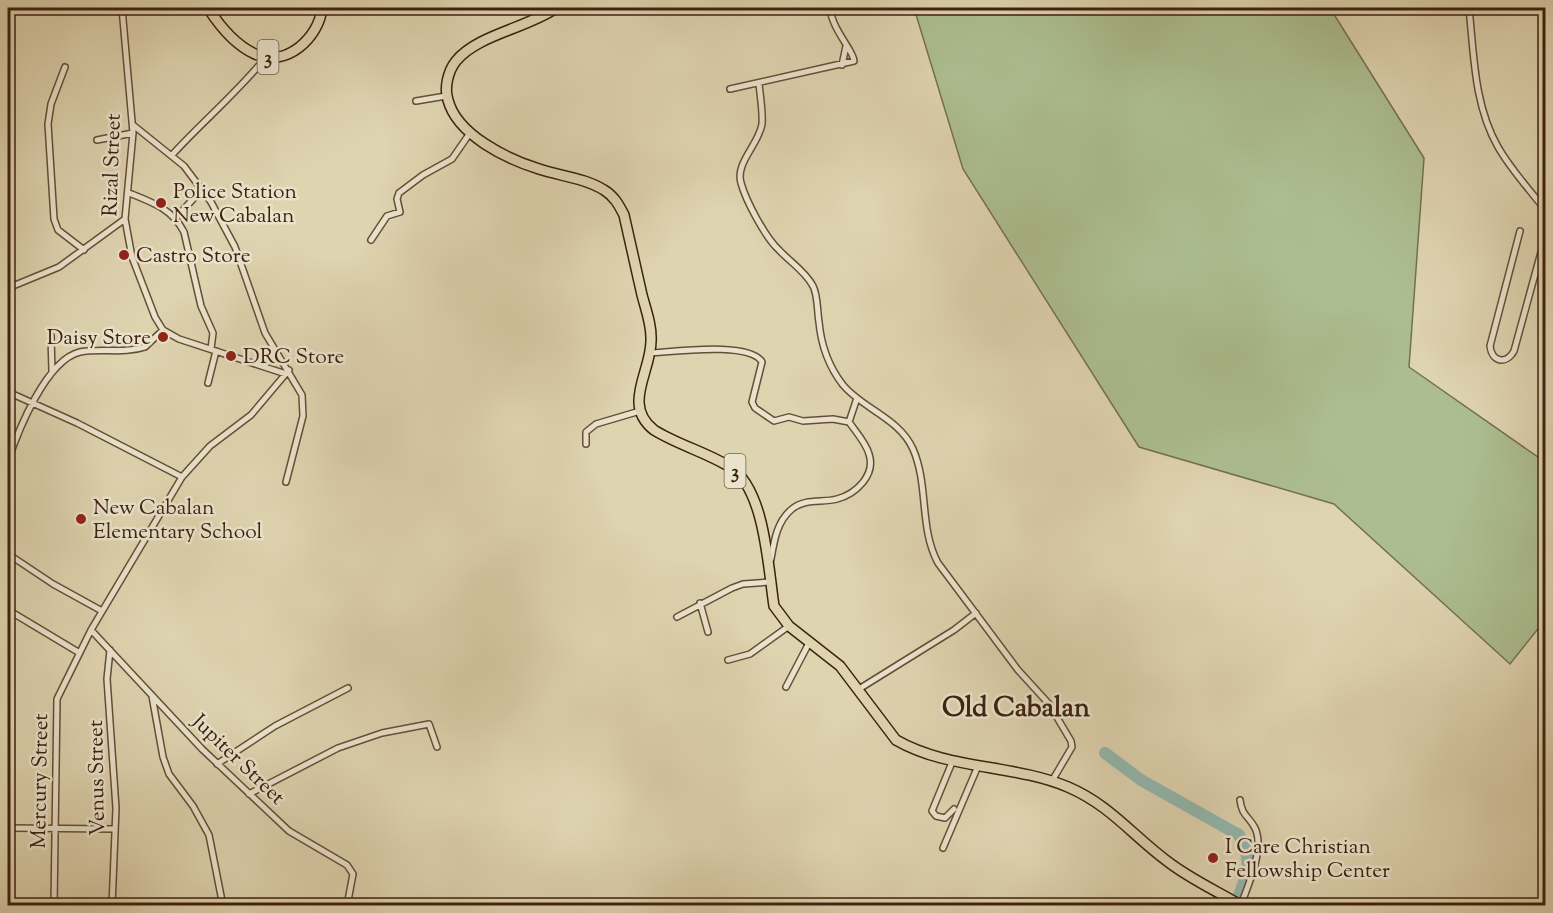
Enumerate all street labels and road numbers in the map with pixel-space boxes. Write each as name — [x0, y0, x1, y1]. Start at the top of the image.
road number: 3 — [258, 40, 278, 74]
street label: Rizal Street — [96, 113, 130, 217]
road number: 3 — [724, 454, 746, 488]
street label: Jupiter Street — [184, 708, 291, 813]
street label: Mercury Street — [25, 713, 57, 849]
street label: Venus Street — [82, 720, 114, 836]

